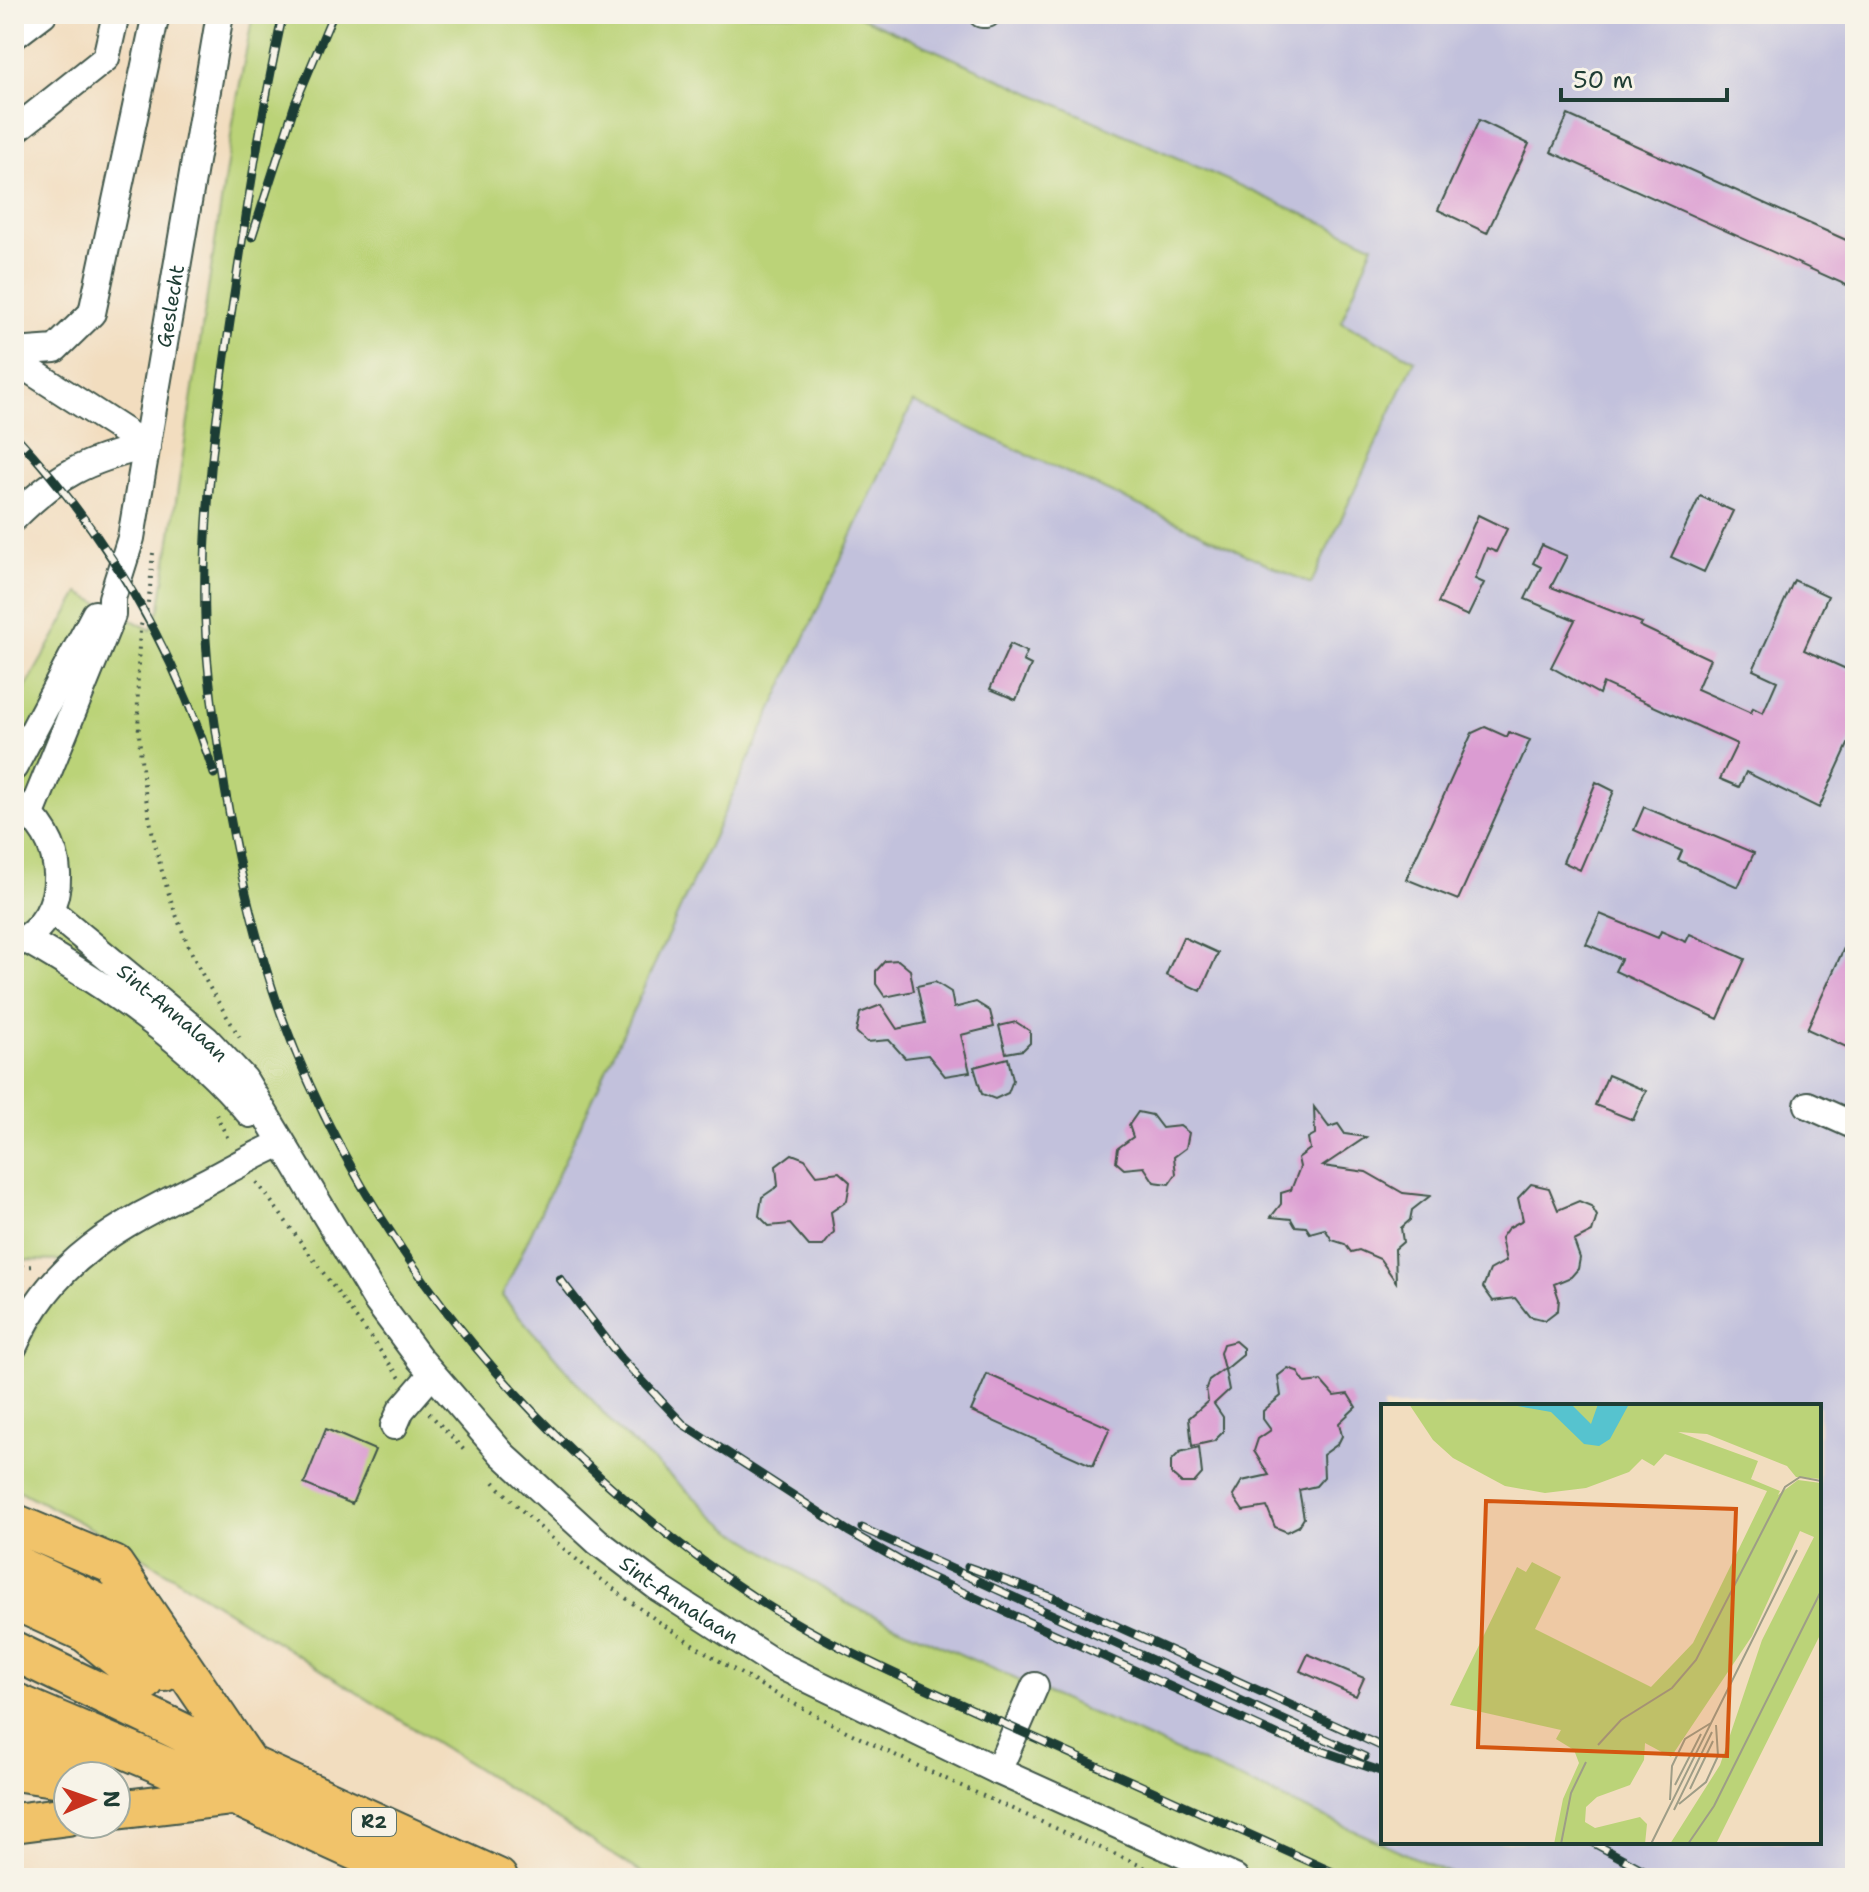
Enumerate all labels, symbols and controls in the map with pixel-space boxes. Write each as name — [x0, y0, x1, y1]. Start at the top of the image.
scale bar — [1561, 52, 1727, 102]
text: 50 m — [1573, 64, 1633, 96]
street label: Geslecht — [151, 263, 190, 349]
street label: Sint-Annalaan — [112, 958, 234, 1067]
inset map — [1381, 1404, 1821, 1844]
street label: Sint-Annalaan — [614, 1550, 744, 1649]
north arrow — [52, 1760, 132, 1840]
text: N — [97, 1790, 126, 1809]
road number: R2 — [352, 1808, 396, 1836]

